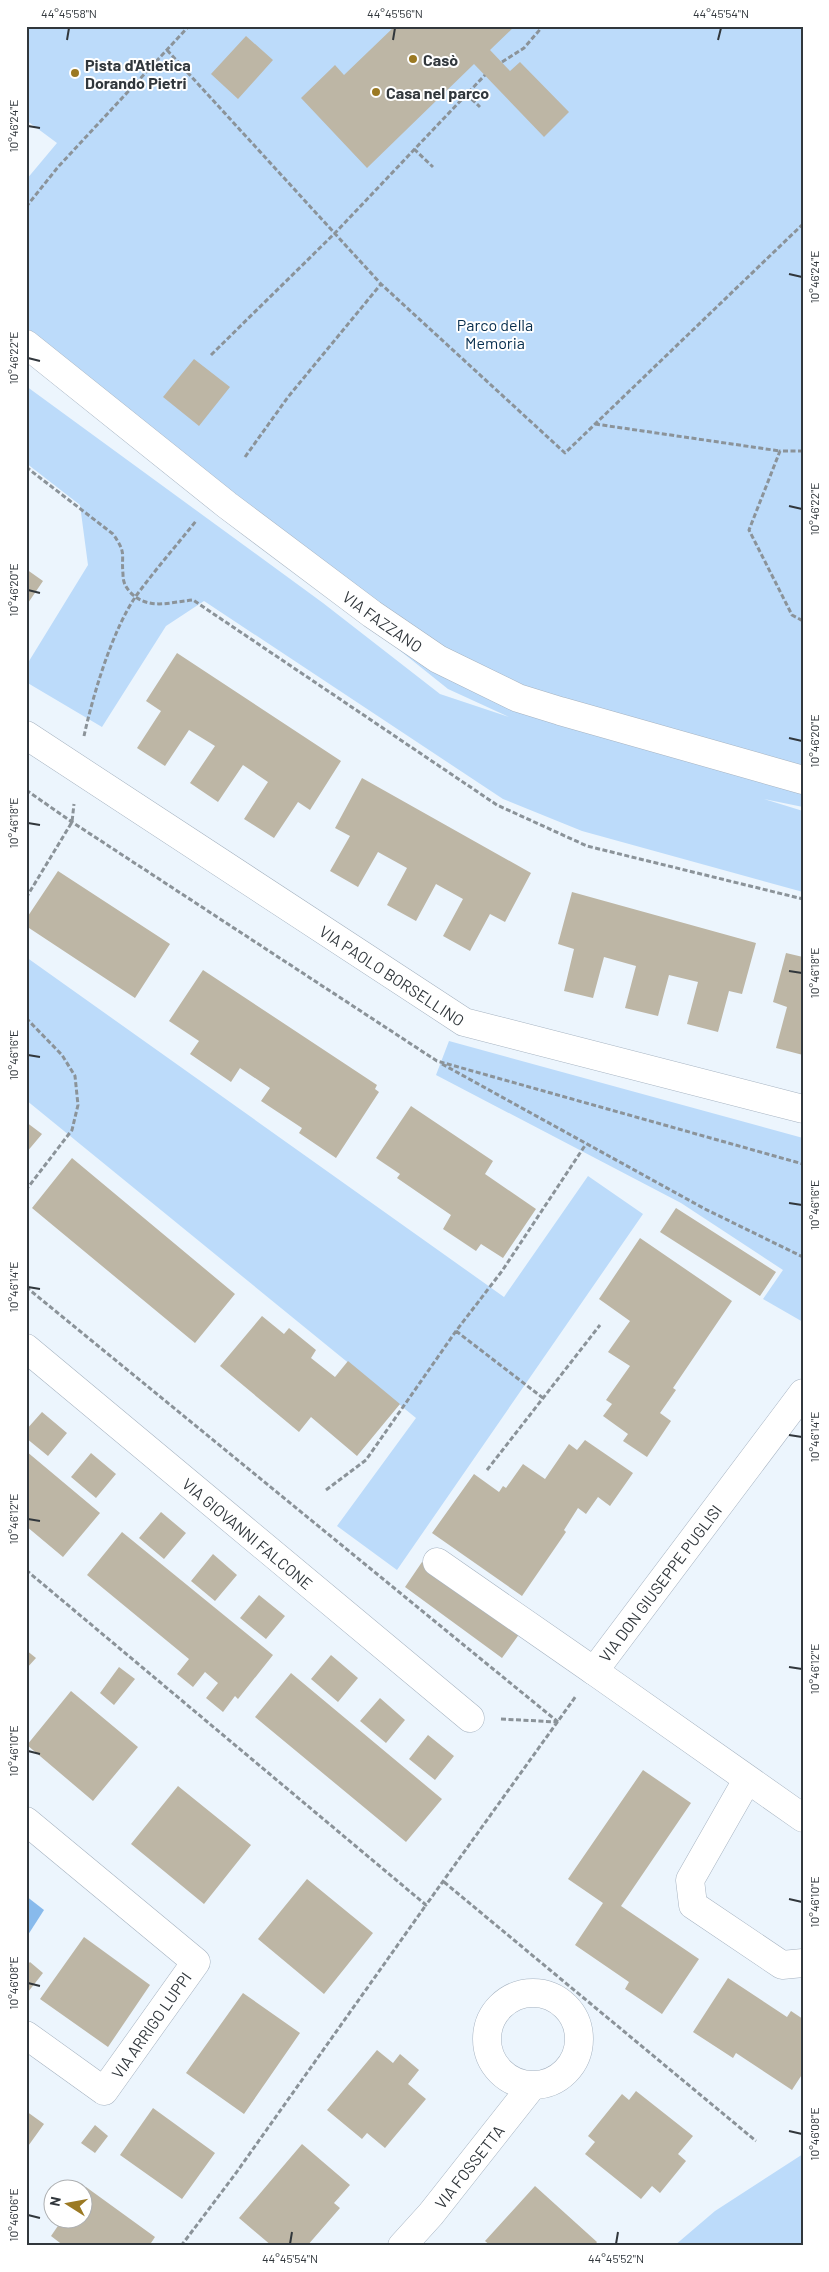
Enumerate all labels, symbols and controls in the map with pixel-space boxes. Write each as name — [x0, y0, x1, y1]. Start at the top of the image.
text: 44°45'58"N — [41, 6, 97, 20]
text: 44°45'56"N — [367, 6, 423, 20]
text: 44°45'54"N — [693, 6, 749, 20]
place label: Casò — [423, 50, 458, 69]
marker: Casò — [407, 53, 419, 65]
place label: Pista d'Atletica Dorando Pietri — [85, 55, 191, 92]
marker: Pista d'Atletica Dorando Pietri — [69, 67, 81, 79]
place label: Casa nel parco — [386, 83, 489, 102]
marker: Casa nel parco — [370, 86, 382, 98]
text: 10°46'24"E — [6, 99, 20, 153]
text: 10°46'24"E — [807, 250, 821, 304]
park label: Parco della Memoria — [457, 315, 533, 352]
text: 10°46'22"E — [6, 331, 20, 385]
text: 10°46'22"E — [807, 482, 821, 536]
text: 10°46'20"E — [6, 563, 20, 617]
street label: VIA FAZZANO — [340, 586, 427, 655]
text: 10°46'20"E — [807, 714, 821, 768]
text: 10°46'18"E — [6, 798, 20, 848]
street label: VIA PAOLO BORSELLINO — [316, 921, 468, 1029]
text: 10°46'18"E — [807, 948, 821, 998]
text: 10°46'16"E — [6, 1030, 20, 1080]
text: 10°46'16"E — [807, 1180, 821, 1230]
text: 10°46'14"E — [6, 1262, 20, 1312]
text: 10°46'14"E — [807, 1412, 821, 1462]
street label: VIA GIOVANNI FALCONE — [179, 1473, 317, 1593]
text: 10°46'12"E — [6, 1494, 20, 1544]
street label: VIA DON GIUSEPPE PUGLISI — [595, 1501, 725, 1665]
text: 10°46'12"E — [807, 1644, 821, 1694]
text: 10°46'10"E — [6, 1725, 20, 1777]
text: 10°46'10"E — [807, 1876, 821, 1928]
text: 10°46'08"E — [6, 1956, 20, 2010]
street label: VIA ARRIGO LUPPI — [107, 1968, 195, 2082]
text: 10°46'08"E — [807, 2107, 821, 2161]
street label: VIA FOSSETTA — [430, 2121, 508, 2212]
north arrow — [42, 2180, 92, 2230]
text: 10°46'06"E — [6, 2188, 20, 2242]
text: N — [46, 2195, 64, 2208]
text: 44°45'54"N — [262, 2251, 318, 2265]
text: 44°45'52"N — [588, 2251, 644, 2265]

